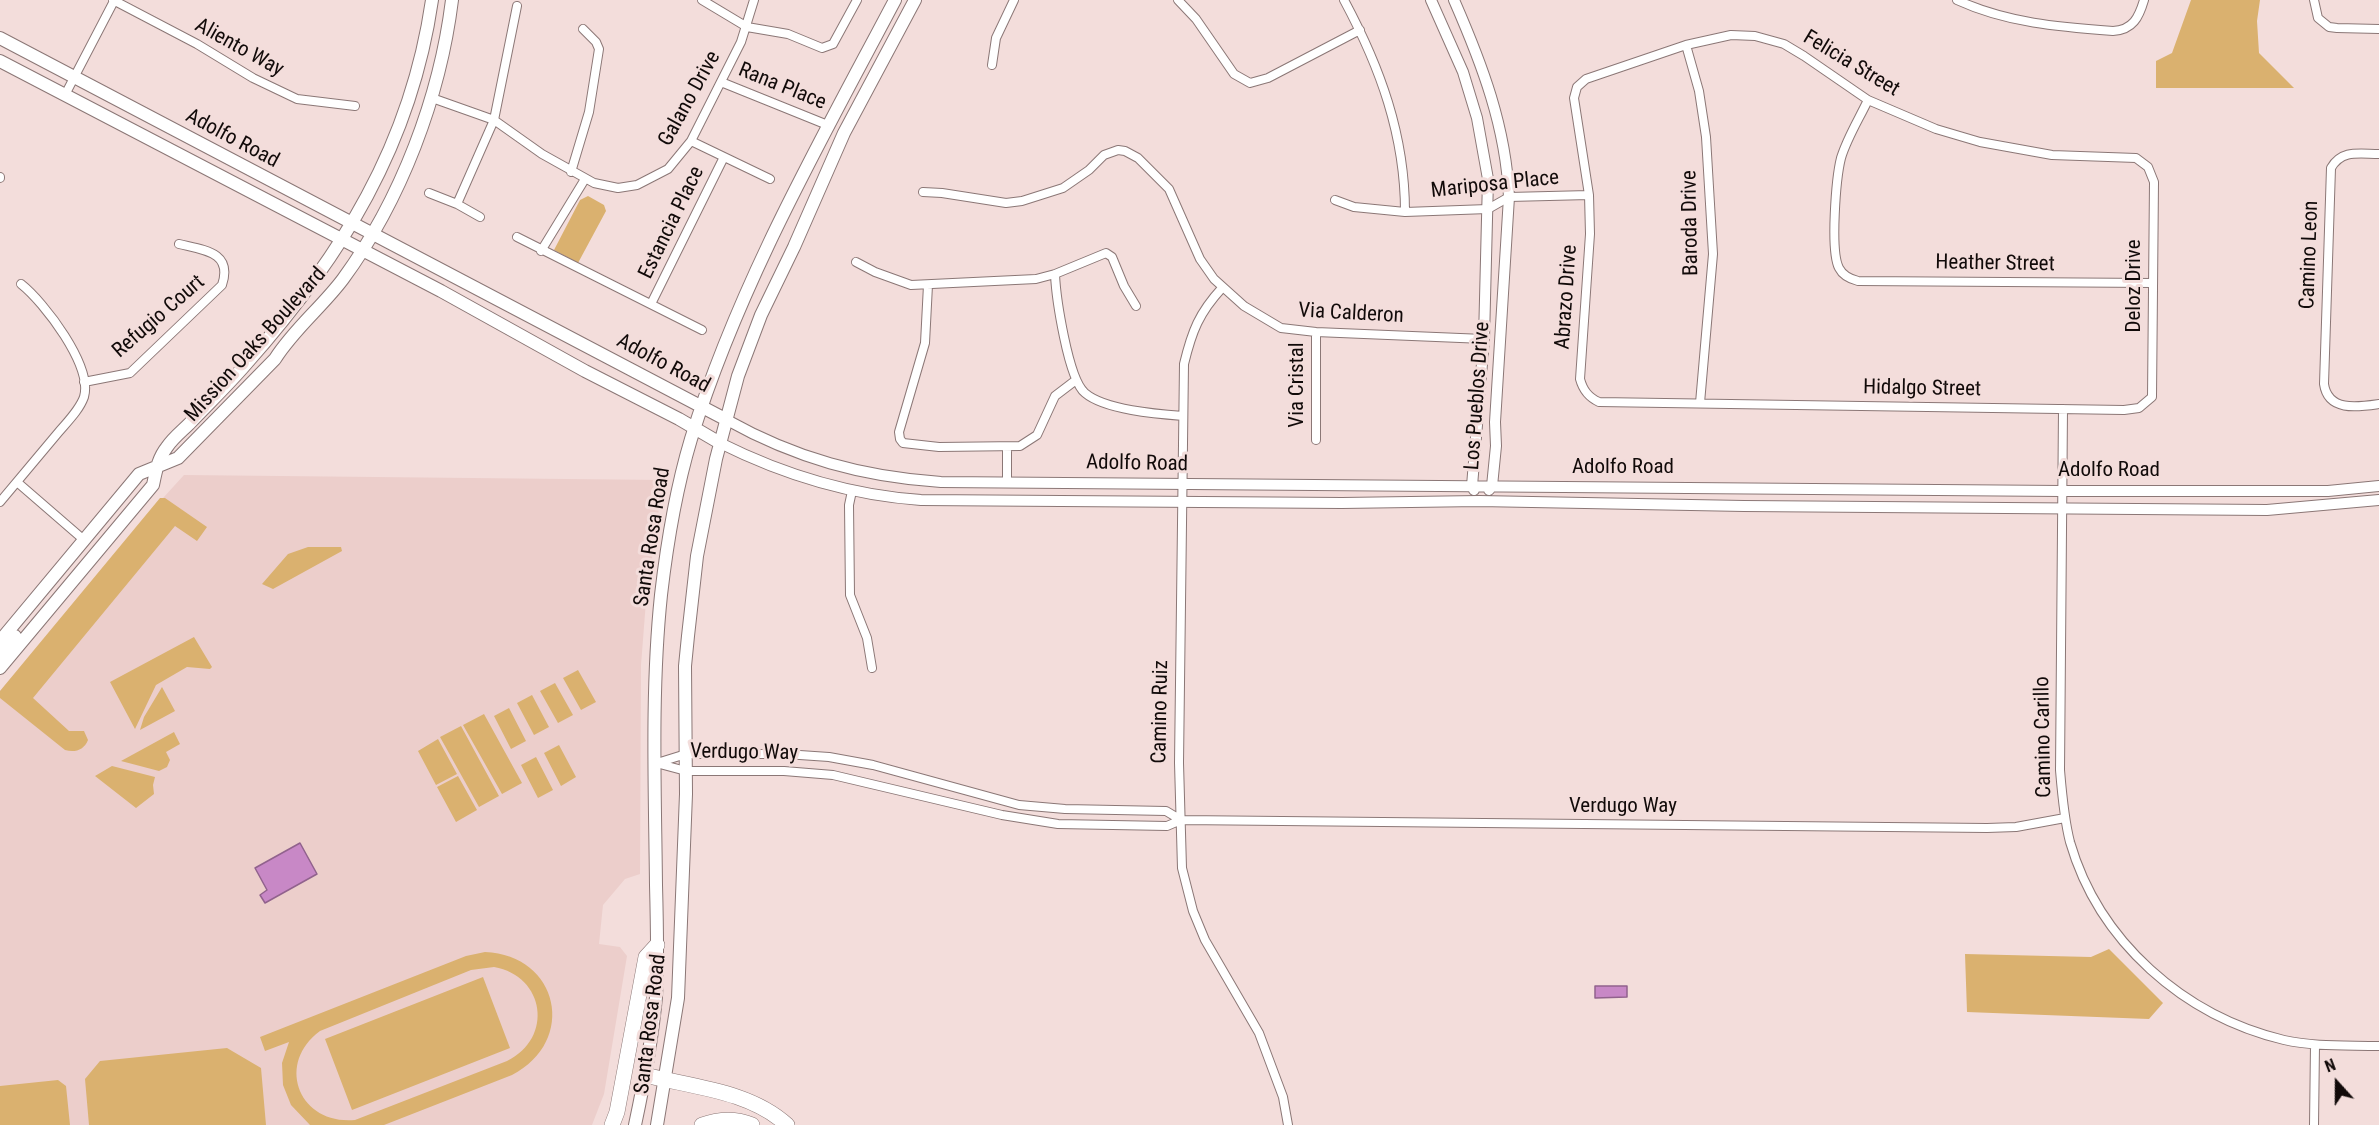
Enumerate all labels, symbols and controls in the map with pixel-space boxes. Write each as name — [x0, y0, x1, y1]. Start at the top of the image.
street label: Aliento Way — [190, 13, 288, 83]
street label: Felicia Street — [1798, 25, 1904, 103]
street label: Galano Drive — [654, 47, 726, 151]
street label: Rana Place — [734, 58, 830, 116]
street label: Adolfo Road — [181, 104, 283, 174]
street label: Estancia Place — [634, 163, 710, 283]
street label: Mariposa Place — [1430, 166, 1560, 204]
street label: Baroda Drive — [1677, 170, 1705, 276]
street label: Camino Leon — [2296, 200, 2324, 310]
street label: Deloz Drive — [2122, 240, 2148, 332]
street label: Abrazo Drive — [1551, 244, 1583, 350]
street label: Heather Street — [1935, 250, 2055, 278]
street label: Mission Oaks Boulevard — [180, 263, 332, 427]
street label: Refugio Court — [108, 270, 210, 364]
street label: Via Calderon — [1298, 299, 1404, 329]
street label: Los Pueblos Drive — [1460, 321, 1496, 471]
street label: Adolfo Road — [612, 329, 714, 399]
street label: Via Cristal — [1285, 342, 1311, 428]
street label: Hidalgo Street — [1863, 375, 1981, 403]
street label: Adolfo Road — [1086, 451, 1188, 477]
street label: Adolfo Road — [1572, 455, 1674, 481]
street label: Adolfo Road — [2058, 458, 2160, 484]
street label: Santa Rosa Road — [630, 466, 676, 608]
street label: Camino Ruiz — [1147, 660, 1175, 764]
street label: Camino Carillo — [2030, 676, 2058, 798]
street label: Verdugo Way — [690, 739, 798, 767]
street label: Verdugo Way — [1569, 794, 1677, 820]
street label: Santa Rosa Road — [630, 953, 672, 1095]
north arrow — [2307, 1053, 2367, 1113]
text: N — [2322, 1055, 2338, 1076]

